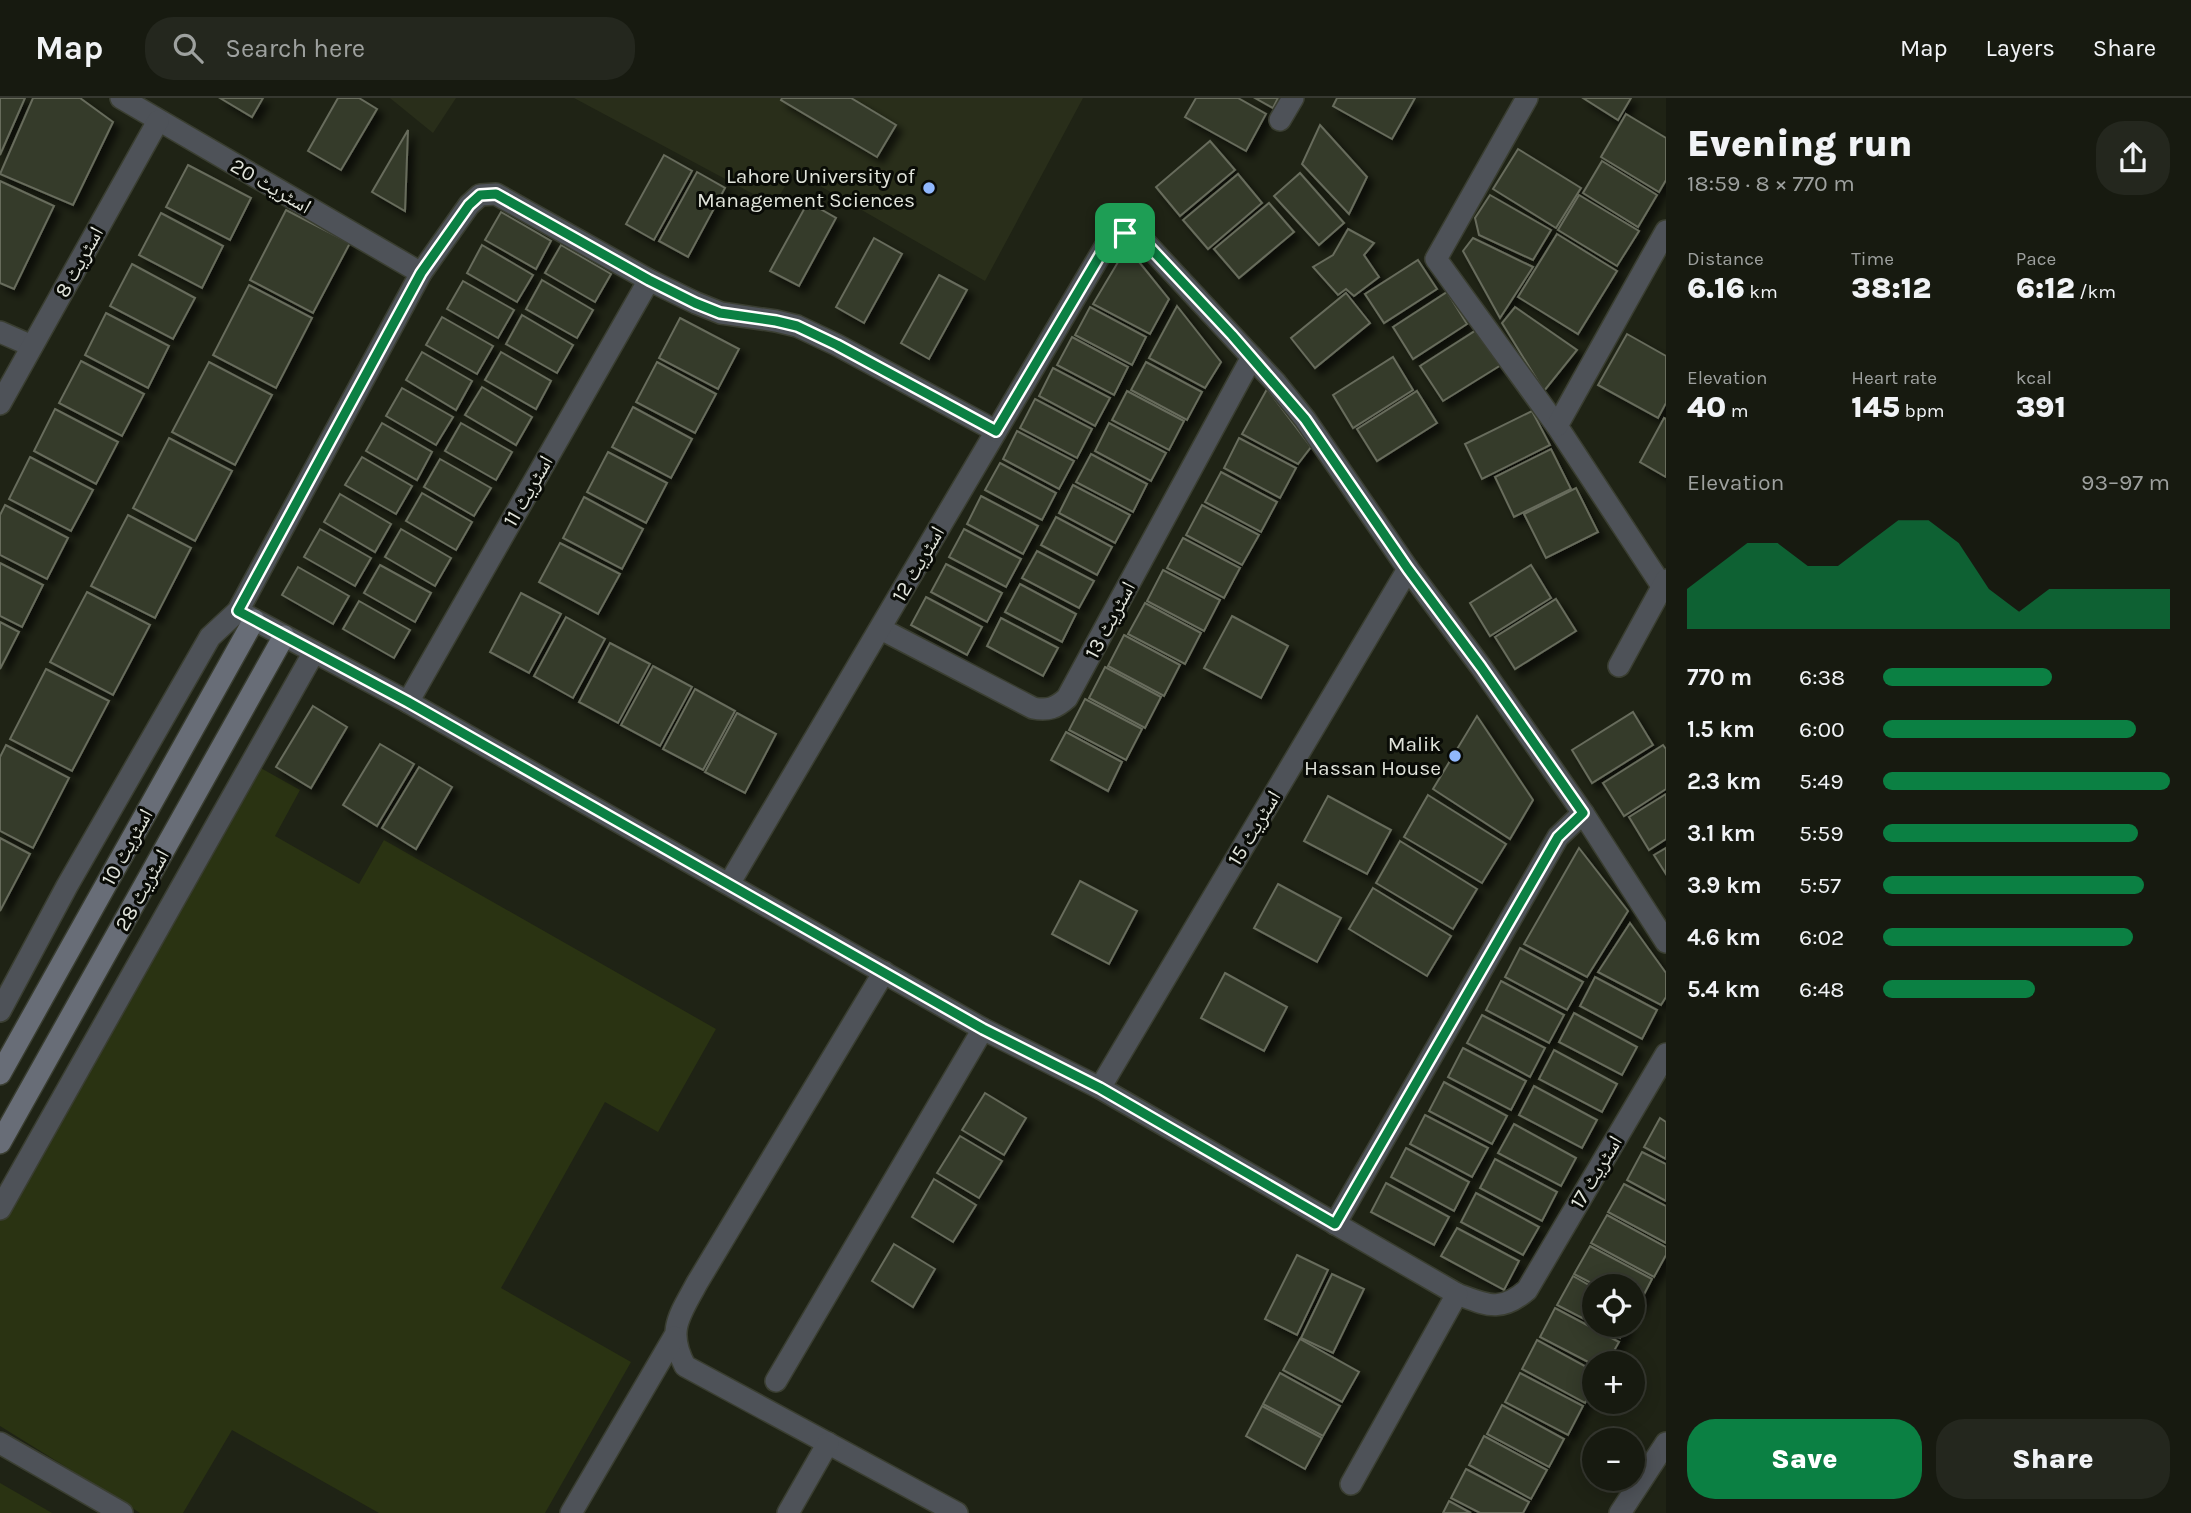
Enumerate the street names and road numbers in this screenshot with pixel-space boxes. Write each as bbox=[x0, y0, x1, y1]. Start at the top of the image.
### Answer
street label: اسٹریٹ 20 bbox=[227, 153, 315, 219]
street label: اسٹریٹ 8 bbox=[50, 222, 108, 302]
street label: اسٹریٹ 11 bbox=[498, 451, 558, 531]
street label: اسٹریٹ 12 bbox=[887, 522, 949, 606]
street label: اسٹریٹ 13 bbox=[1080, 577, 1140, 663]
street label: اسٹریٹ 15 bbox=[1222, 786, 1286, 870]
street label: اسٹریٹ 10 bbox=[96, 805, 158, 889]
street label: اسٹریٹ 28 bbox=[110, 845, 174, 935]
street label: اسٹریٹ 17 bbox=[1565, 1131, 1627, 1213]

